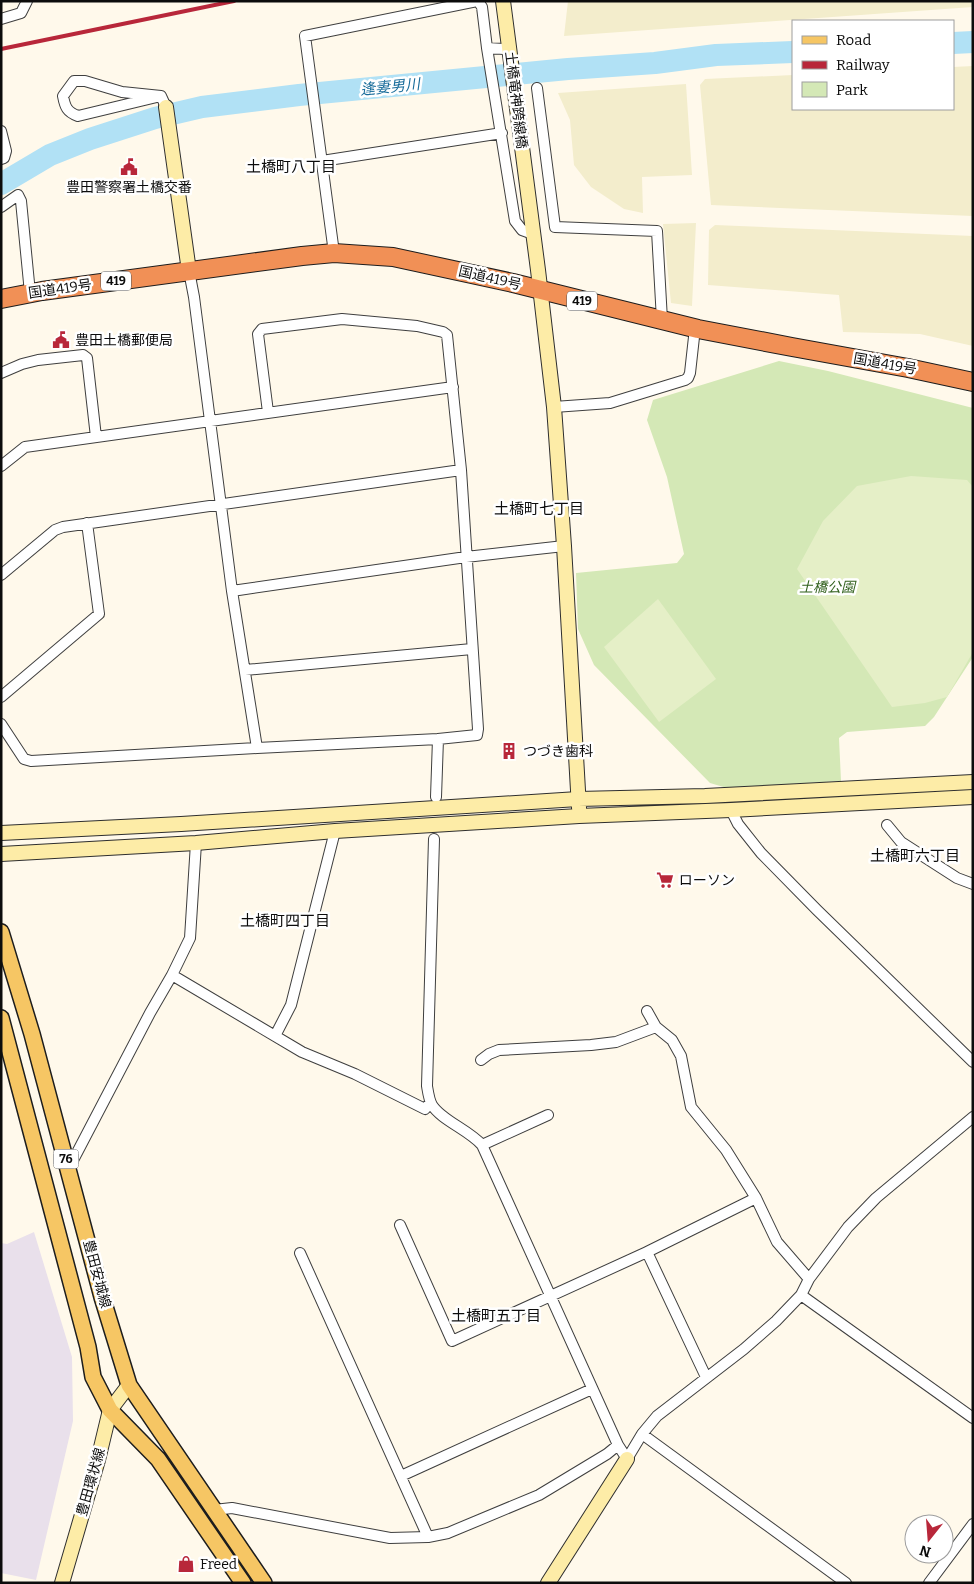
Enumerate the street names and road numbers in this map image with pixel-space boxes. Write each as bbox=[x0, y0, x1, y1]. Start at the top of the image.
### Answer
street label: 土橋竜神跨線橋 bbox=[502, 50, 530, 150]
street label: 国道419号 bbox=[457, 263, 523, 293]
road number: 419 bbox=[101, 272, 131, 290]
street label: 国道419号 bbox=[27, 276, 93, 302]
road number: 419 bbox=[567, 292, 597, 310]
street label: 国道419号 bbox=[852, 350, 918, 378]
road number: 76 bbox=[54, 1150, 78, 1168]
street label: 豊田安城線 bbox=[80, 1238, 114, 1310]
street label: 豊田環状線 bbox=[73, 1446, 109, 1518]

